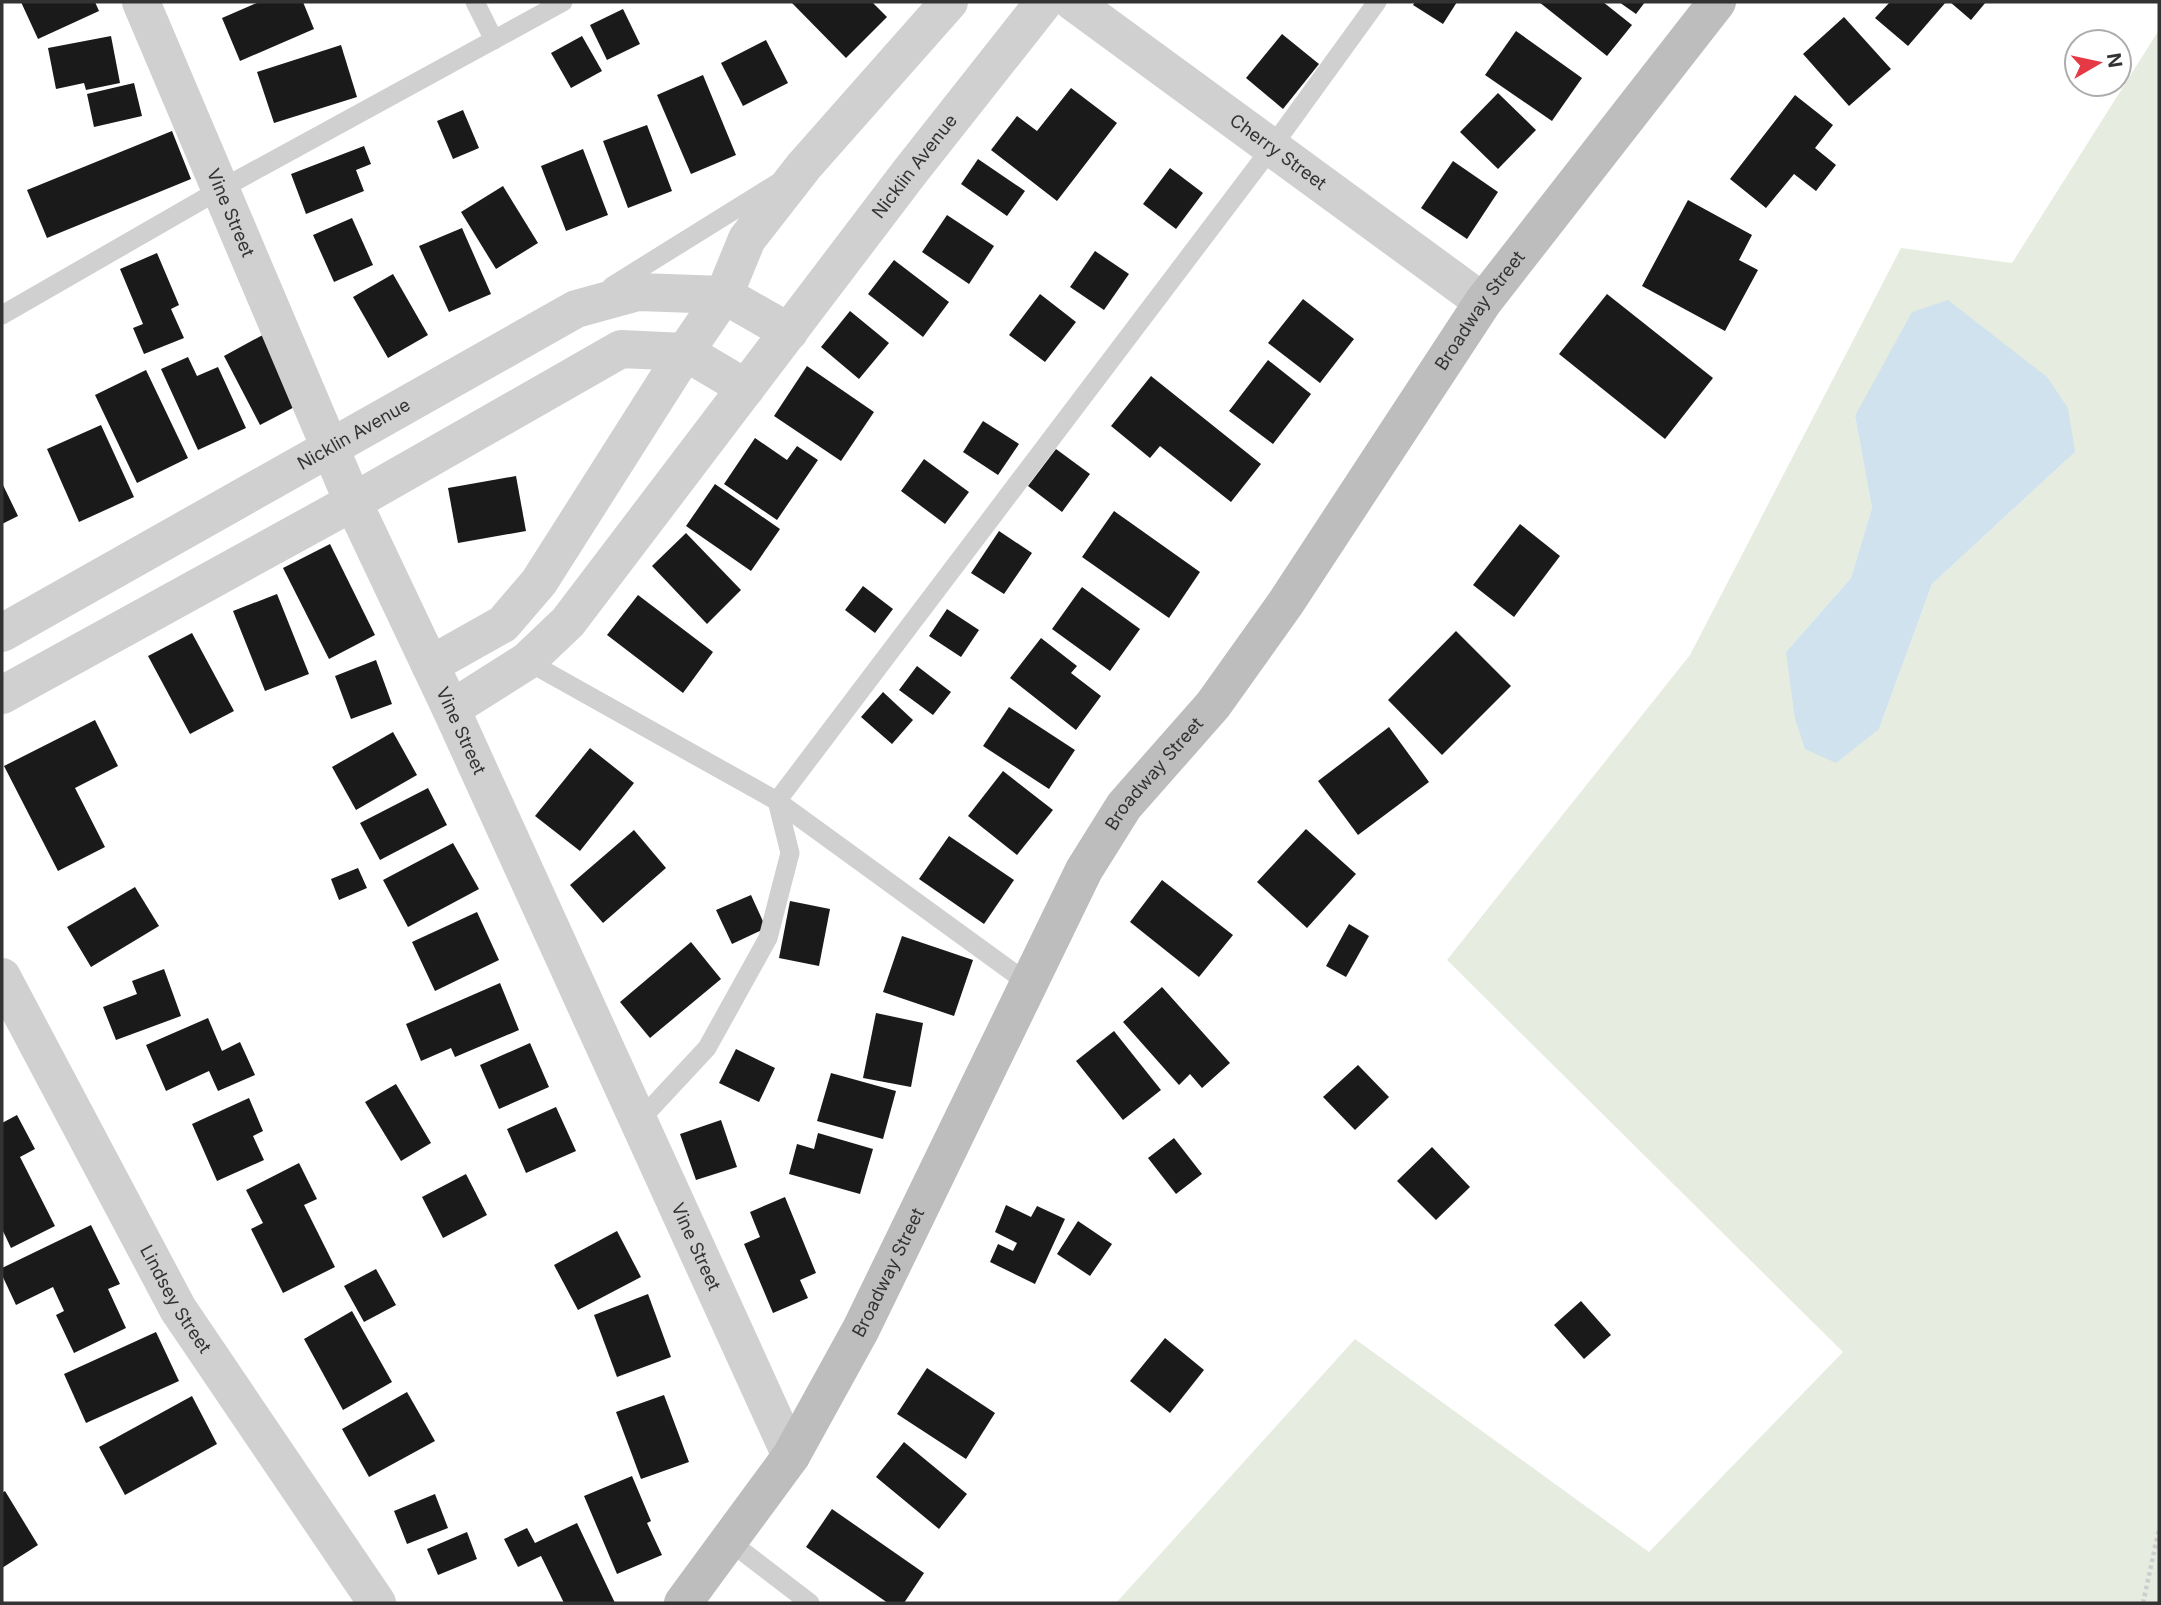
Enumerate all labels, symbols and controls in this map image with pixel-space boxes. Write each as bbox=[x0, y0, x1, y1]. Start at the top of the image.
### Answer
north arrow bbox=[2063, 28, 2133, 98]
text: N bbox=[2102, 51, 2127, 69]
street label: Cherry Street bbox=[1226, 109, 1331, 194]
street label: Nicklin Avenue bbox=[867, 110, 961, 222]
street label: Vine Street bbox=[203, 165, 259, 260]
street label: Broadway Street bbox=[1430, 247, 1529, 374]
street label: Nicklin Avenue bbox=[294, 394, 414, 474]
street label: Vine Street bbox=[432, 683, 490, 778]
street label: Broadway Street bbox=[1101, 713, 1207, 834]
street label: Vine Street bbox=[667, 1200, 725, 1294]
street label: Broadway Street bbox=[848, 1204, 928, 1341]
street label: Lindsey Street bbox=[136, 1241, 216, 1357]

